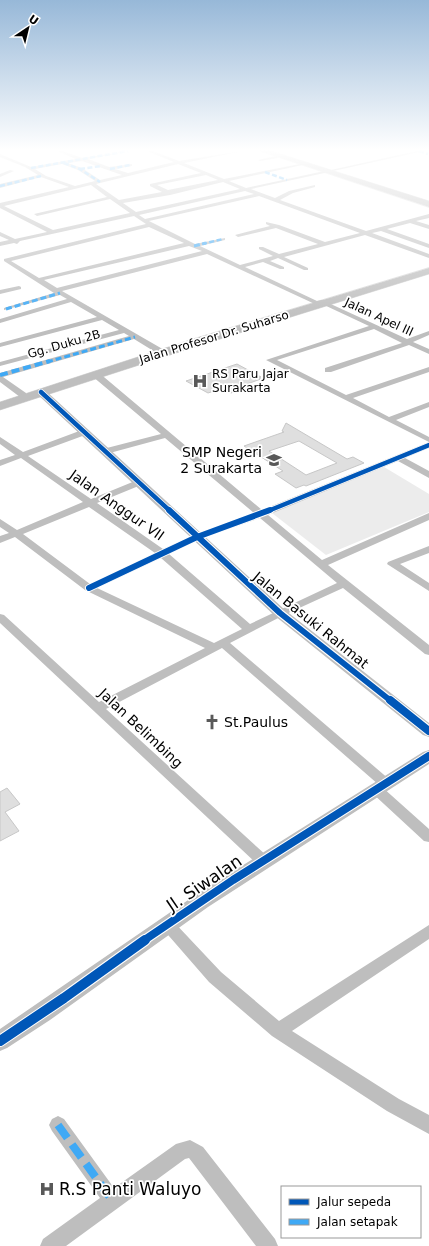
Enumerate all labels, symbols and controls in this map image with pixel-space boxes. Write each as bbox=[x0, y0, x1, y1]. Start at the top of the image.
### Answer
north arrow bbox=[8, 8, 48, 48]
text: U bbox=[26, 12, 41, 28]
street label: Jalan Apel III bbox=[342, 295, 415, 339]
street label: Jalan Profesor Dr. Suharso bbox=[137, 308, 290, 367]
street label: Gg. Duku 2B bbox=[26, 327, 102, 361]
place label: RS Paru Jajar Surakarta bbox=[212, 367, 289, 395]
hospital icon: RS Paru Jajar Surakarta bbox=[191, 372, 209, 390]
place label: SMP Negeri 2 Surakarta bbox=[180, 444, 262, 476]
school or university icon: SMP Negeri 2 Surakarta bbox=[265, 451, 283, 469]
street label: Jalan Anggur VII bbox=[66, 466, 167, 544]
street label: Jalan Basuki Rahmat bbox=[249, 568, 372, 672]
street label: Jalan Belimbing bbox=[95, 684, 186, 771]
church icon: St.Paulus bbox=[203, 713, 221, 731]
place label: St.Paulus bbox=[224, 714, 288, 730]
street label: Jl. Siwalan bbox=[162, 851, 245, 916]
place label: R.S Panti Waluyo bbox=[59, 1179, 201, 1199]
hospital icon: R.S Panti Waluyo bbox=[38, 1180, 56, 1198]
legend bbox=[281, 1186, 421, 1238]
text: Jalur sepeda bbox=[316, 1195, 391, 1209]
text: Jalan setapak bbox=[316, 1215, 398, 1229]

